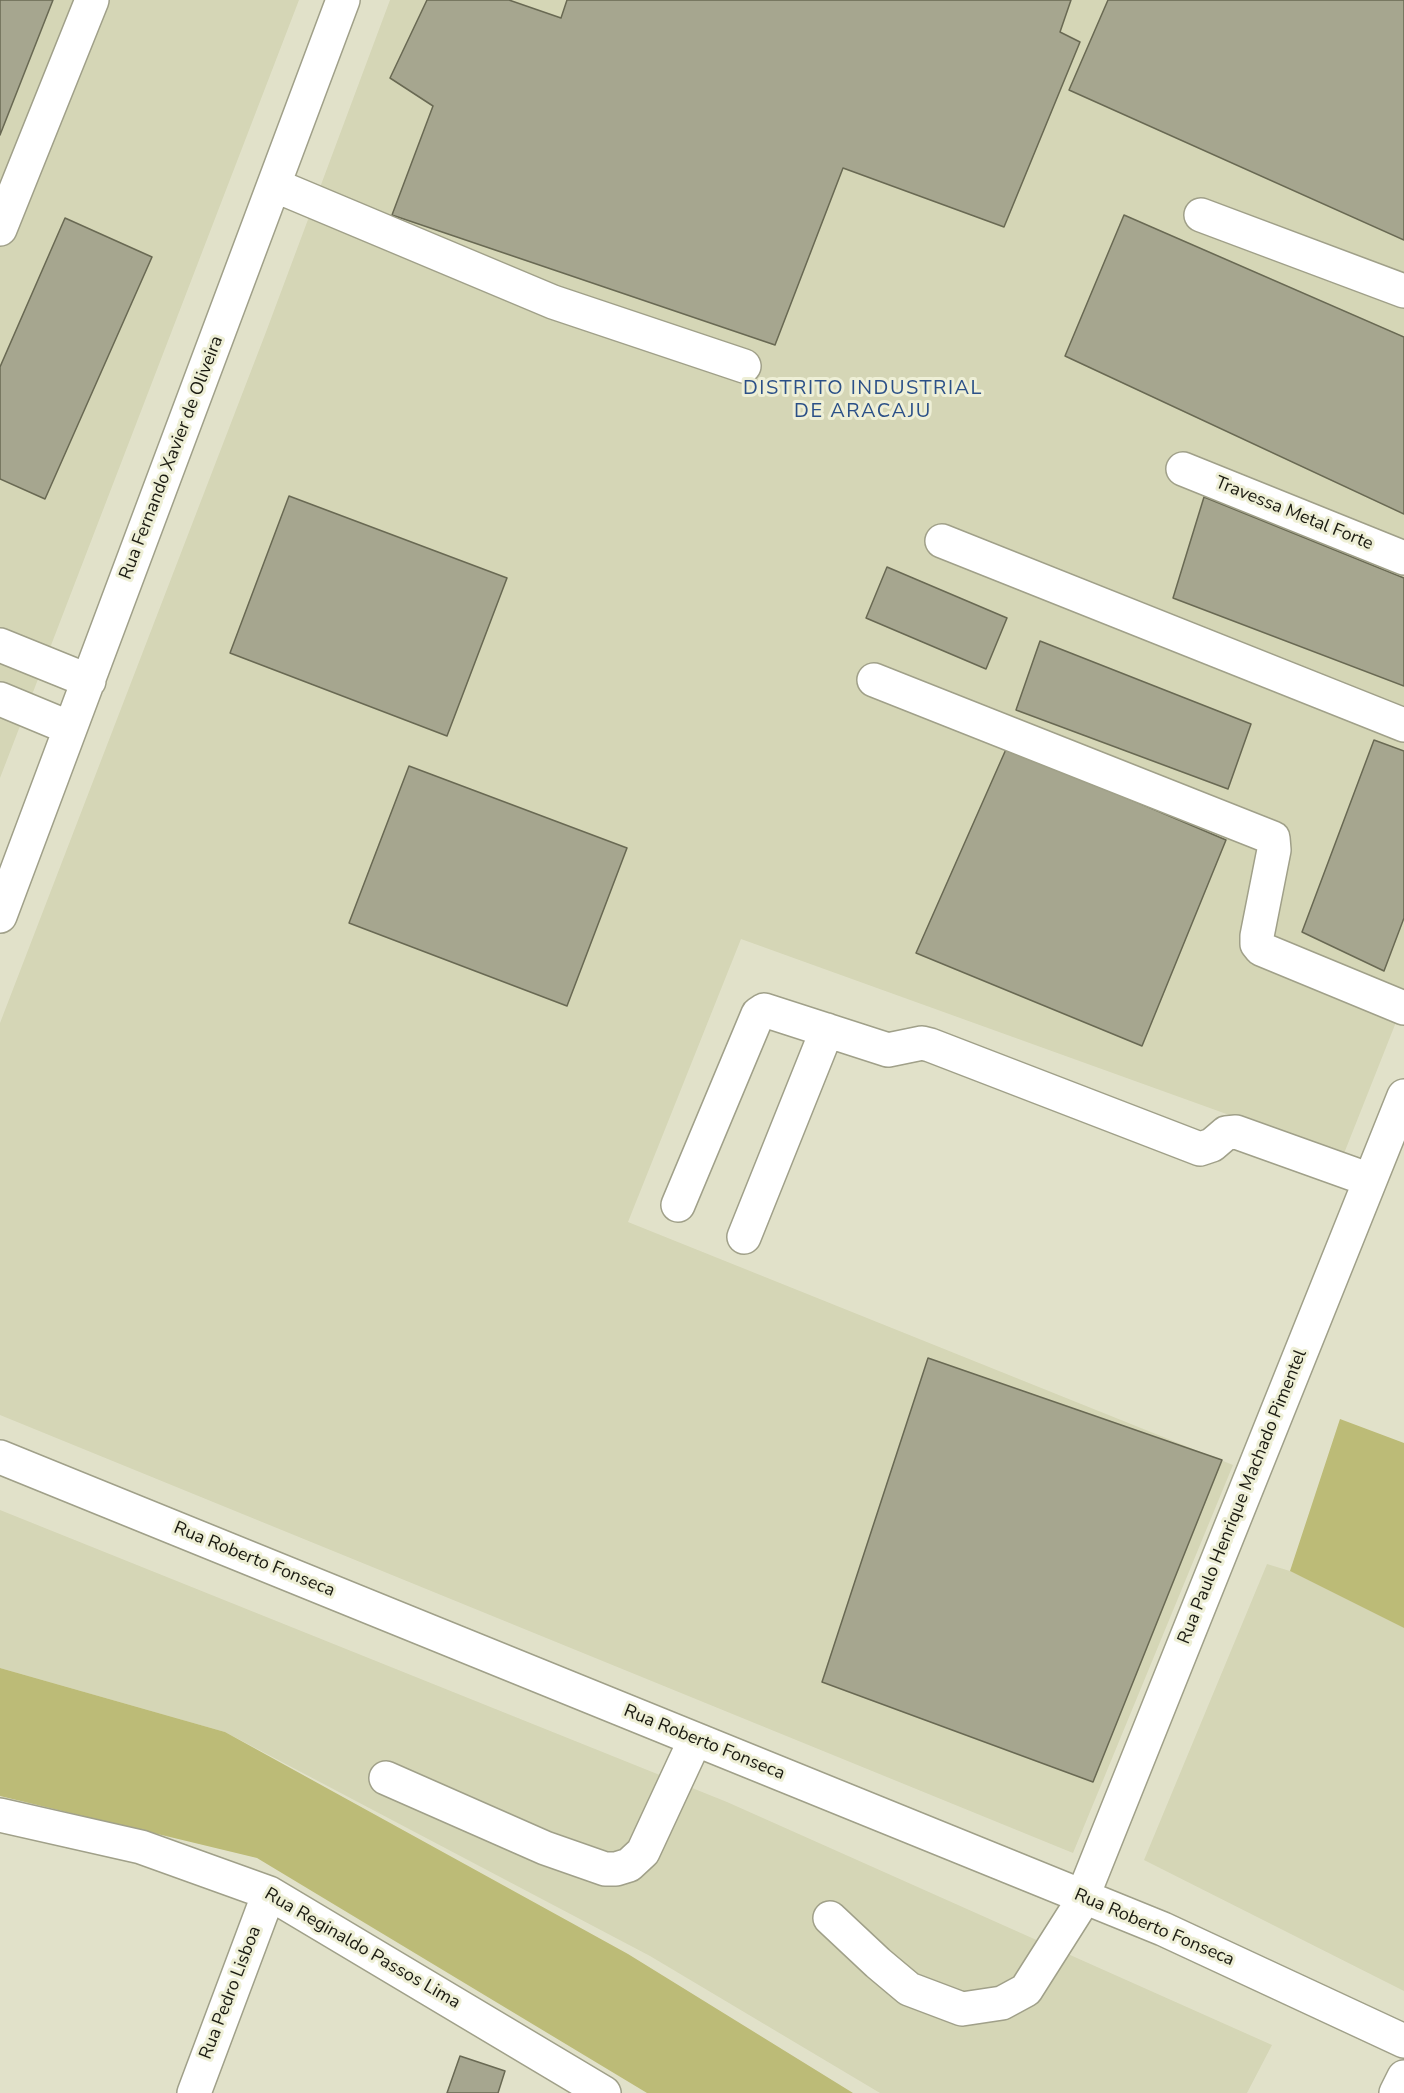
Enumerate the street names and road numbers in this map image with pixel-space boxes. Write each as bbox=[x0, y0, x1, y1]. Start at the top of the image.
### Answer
street label: Rua Fernando Xavier de Oliveira bbox=[116, 333, 228, 583]
street label: Travessa Metal Forte bbox=[1212, 472, 1376, 556]
street label: Rua Paulo Henrique Machado Pimentel bbox=[1174, 1347, 1312, 1647]
street label: Rua Roberto Fonseca bbox=[170, 1518, 338, 1602]
street label: Rua Roberto Fonseca bbox=[620, 1701, 788, 1785]
street label: Rua Reginaldo Passos Lima bbox=[260, 1884, 464, 2014]
street label: Rua Roberto Fonseca bbox=[1071, 1885, 1237, 1971]
street label: Rua Pedro Lisboa bbox=[196, 1923, 266, 2063]

